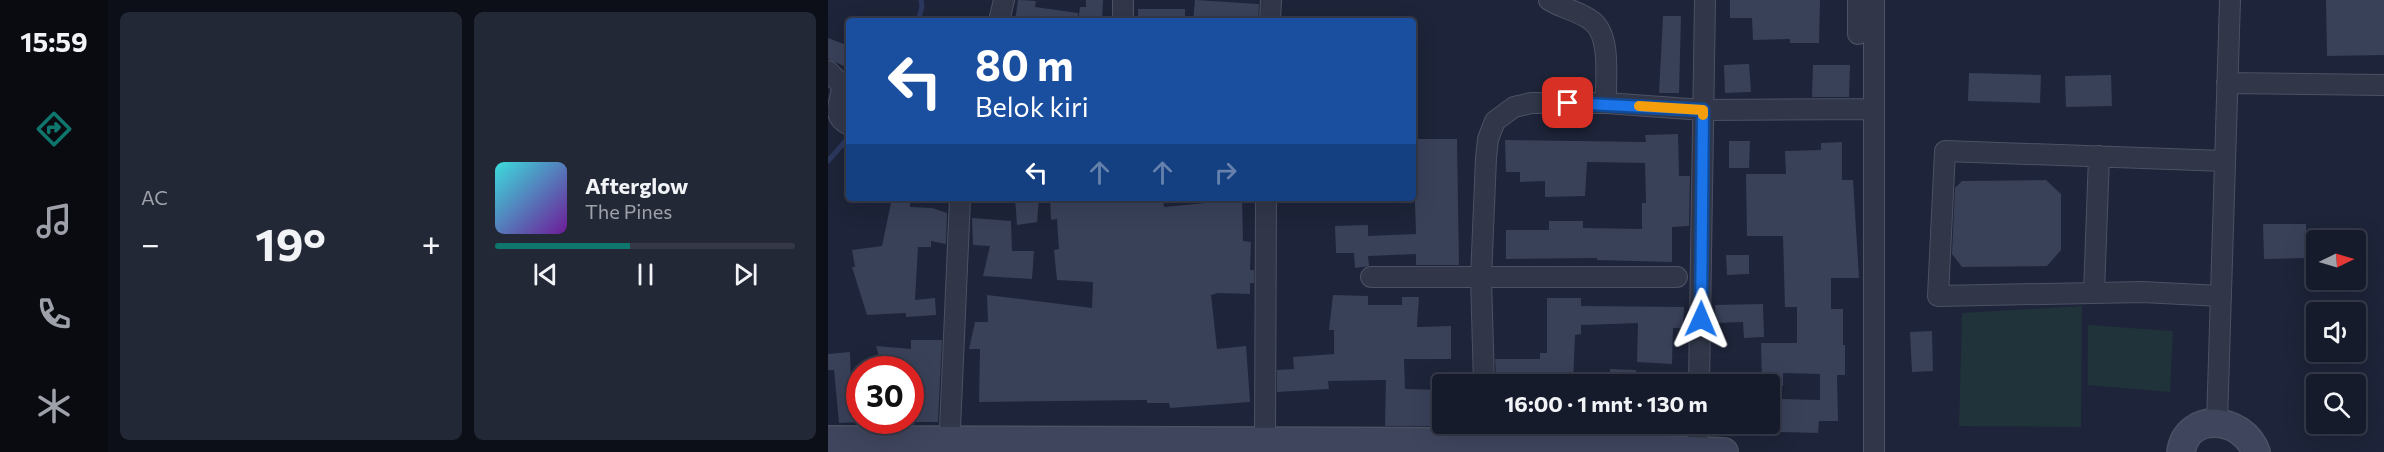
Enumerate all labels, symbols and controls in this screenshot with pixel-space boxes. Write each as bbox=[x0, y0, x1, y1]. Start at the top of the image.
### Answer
text: 15:59 bbox=[20, 25, 88, 58]
text: 80 m bbox=[975, 38, 1074, 90]
icon: left bbox=[876, 42, 954, 120]
pin bbox=[1542, 77, 1593, 128]
icon: arrive bbox=[1551, 86, 1584, 119]
text: Belok kiri bbox=[975, 90, 1089, 123]
icon: directions bbox=[33, 108, 75, 150]
icon: left bbox=[1020, 156, 1053, 189]
icon: ahead bbox=[1083, 156, 1116, 189]
icon: ahead bbox=[1146, 156, 1179, 189]
icon: right bbox=[1209, 156, 1242, 189]
text: Afterglow bbox=[585, 172, 688, 199]
text: AC bbox=[141, 185, 168, 209]
text: The Pines bbox=[585, 199, 672, 223]
icon: music bbox=[33, 200, 75, 242]
text: 19° bbox=[255, 215, 326, 270]
text: − bbox=[141, 222, 160, 263]
text: + bbox=[422, 222, 441, 263]
north arrow bbox=[2306, 230, 2366, 290]
map controls bbox=[2306, 230, 2366, 434]
icon: previous bbox=[529, 258, 562, 291]
icon: pause bbox=[629, 258, 662, 291]
icon: next bbox=[729, 258, 762, 291]
position arrow bbox=[1669, 287, 1733, 351]
icon: phone bbox=[33, 293, 75, 335]
button: sound bbox=[2306, 302, 2366, 362]
speed limit sign: 30 bbox=[846, 356, 924, 434]
button: search bbox=[2306, 374, 2366, 434]
icon: climate bbox=[33, 385, 75, 427]
text: 16:00 · 1 mnt · 130 m bbox=[1504, 390, 1708, 417]

